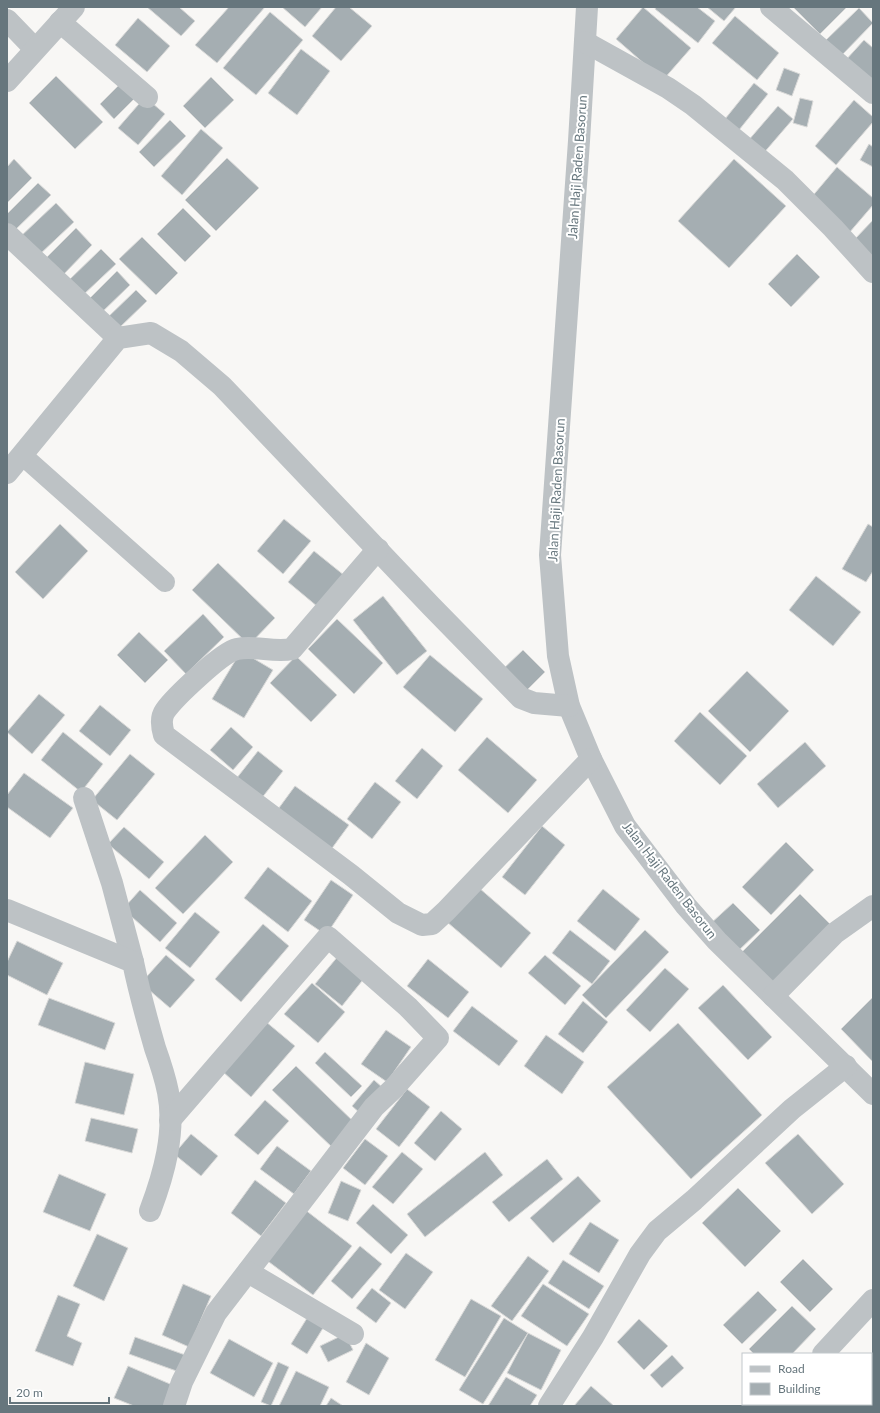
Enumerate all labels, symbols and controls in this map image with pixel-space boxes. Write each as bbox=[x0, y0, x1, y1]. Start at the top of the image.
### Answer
street label: Jalan Haji Raden Basorun bbox=[564, 95, 590, 239]
street label: Jalan Haji Raden Basorun bbox=[544, 418, 568, 562]
street label: Jalan Haji Raden Basorun bbox=[619, 818, 721, 942]
legend bbox=[742, 1353, 872, 1405]
text: Road bbox=[778, 1361, 805, 1376]
scale bar bbox=[10, 1379, 109, 1405]
text: Building bbox=[778, 1381, 821, 1396]
text: 20 m bbox=[16, 1385, 43, 1400]

